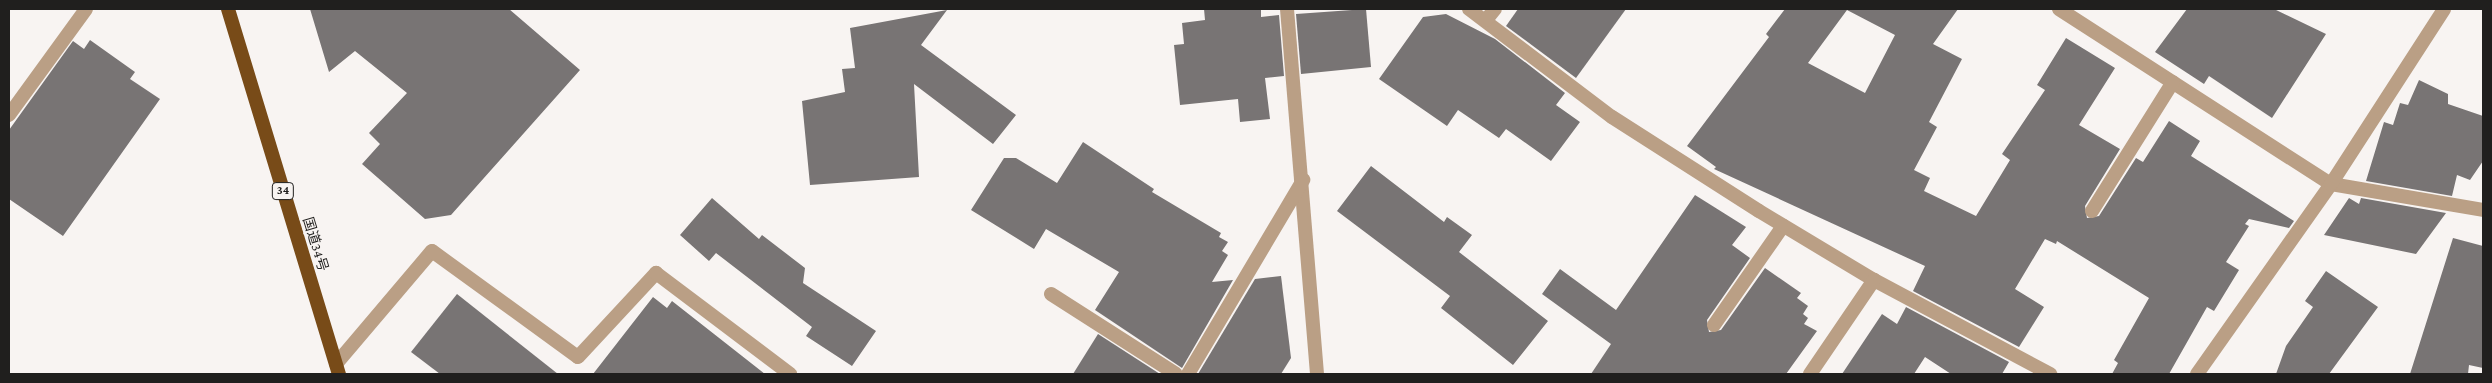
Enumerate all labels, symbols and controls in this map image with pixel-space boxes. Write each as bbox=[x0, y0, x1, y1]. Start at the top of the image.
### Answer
road number: 34 bbox=[272, 182, 294, 200]
street label: 国道34号 bbox=[300, 215, 332, 273]

